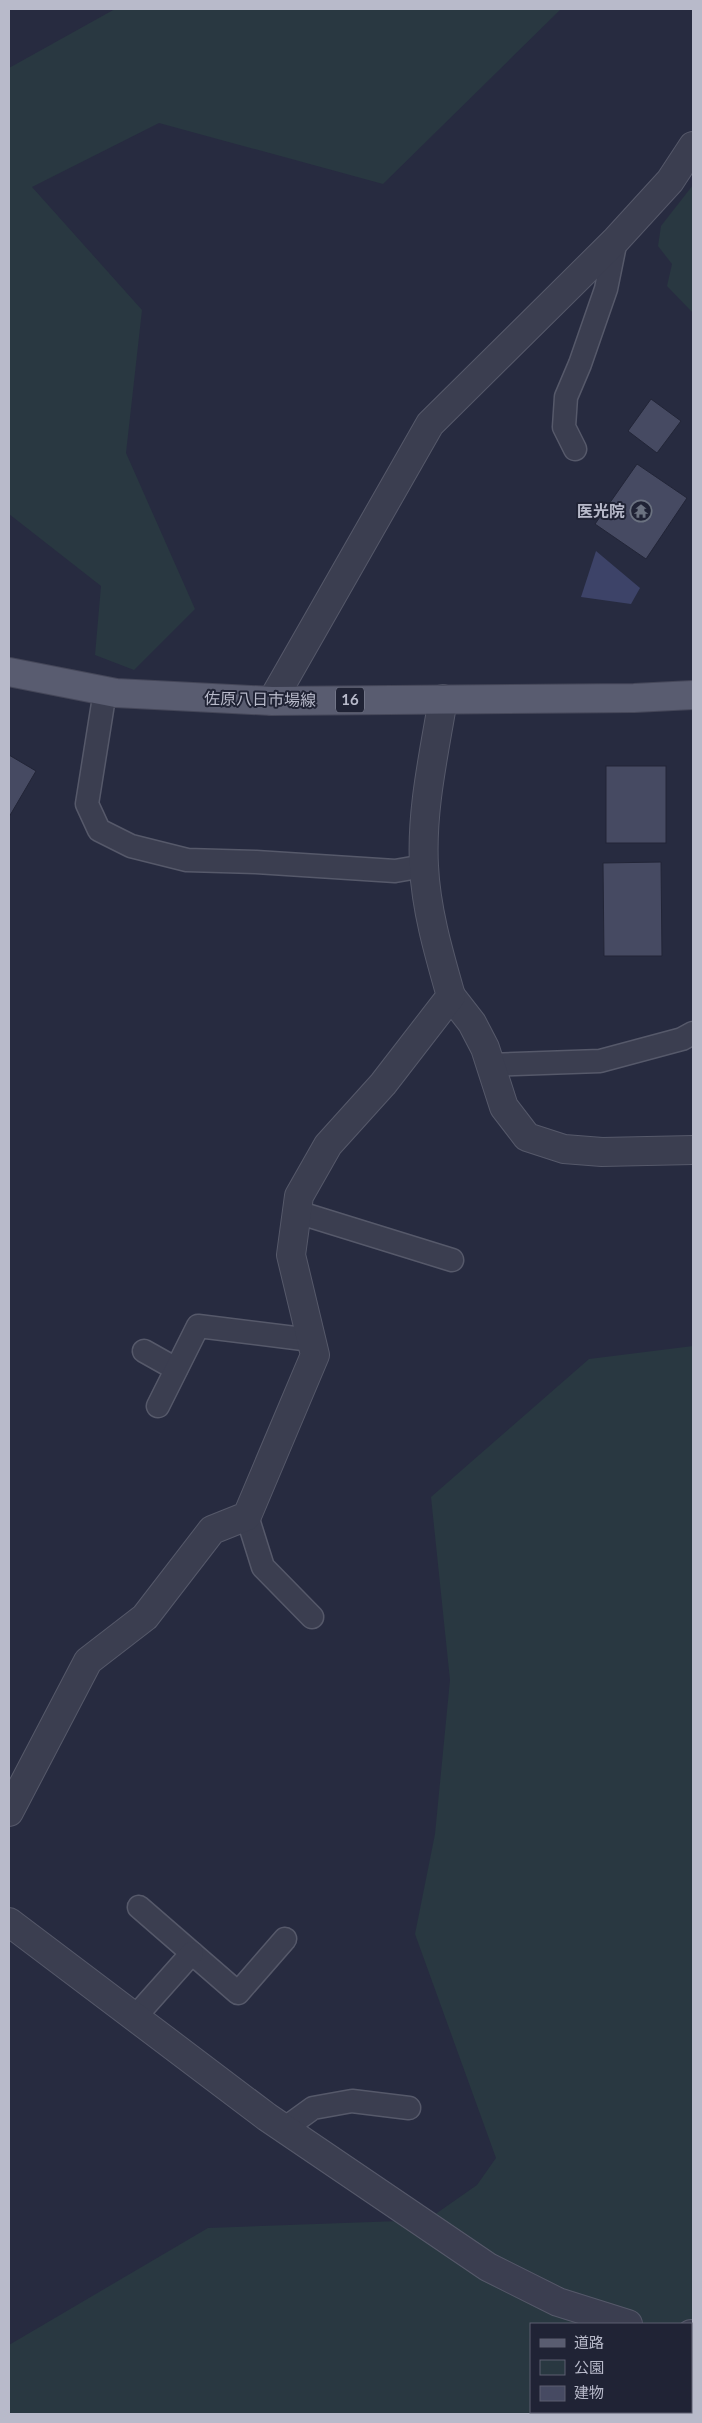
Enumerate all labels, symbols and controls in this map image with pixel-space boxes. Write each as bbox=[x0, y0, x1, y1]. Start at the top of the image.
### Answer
temple icon: 医光院 bbox=[629, 499, 653, 523]
place label: 医光院 bbox=[577, 501, 625, 520]
street label: 佐原八日市場線 bbox=[204, 688, 316, 709]
road number: 16 bbox=[336, 688, 364, 712]
legend bbox=[530, 2323, 692, 2413]
text: 道路 bbox=[574, 2333, 604, 2351]
text: 公園 bbox=[574, 2358, 604, 2376]
text: 建物 bbox=[574, 2383, 604, 2401]

